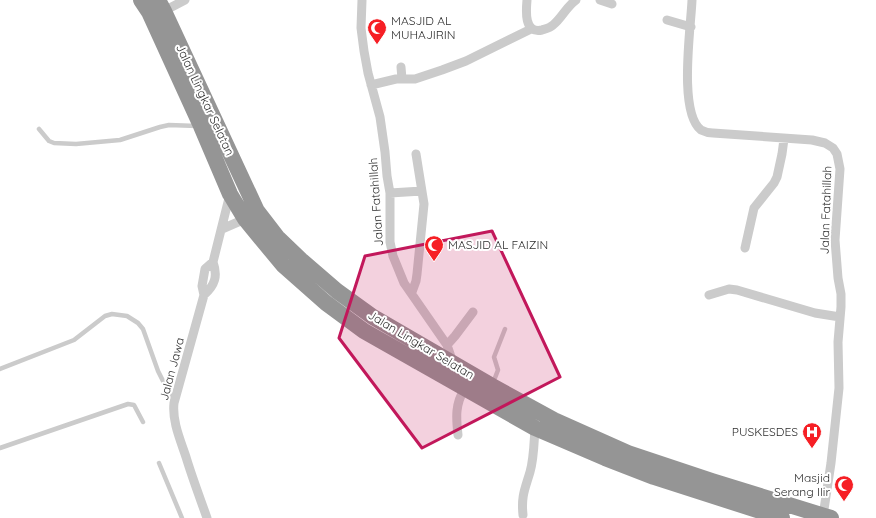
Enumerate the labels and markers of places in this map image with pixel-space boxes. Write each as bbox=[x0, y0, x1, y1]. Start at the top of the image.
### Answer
place label: MASJID AL MUHAJIRIN bbox=[391, 13, 456, 42]
mosque icon: MASJID AL MUHAJIRIN bbox=[366, 17, 388, 45]
mosque icon: MASJID AL FAIZIN bbox=[423, 234, 445, 262]
place label: MASJID AL FAIZIN bbox=[448, 237, 548, 252]
hospital icon: PUSKESDES bbox=[801, 421, 823, 449]
place label: PUSKESDES bbox=[732, 424, 798, 439]
place label: Masjid Serang Ilir bbox=[774, 470, 830, 499]
mosque icon: Masjid Serang Ilir bbox=[833, 474, 855, 502]

